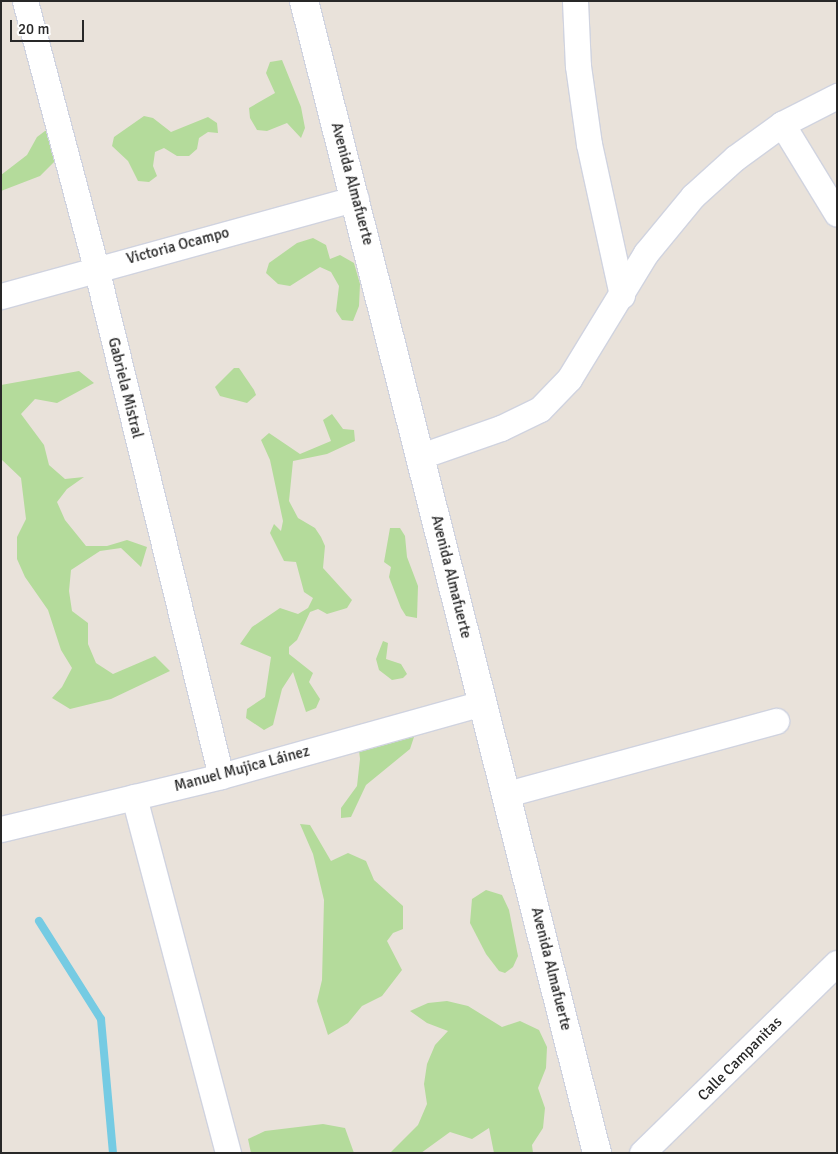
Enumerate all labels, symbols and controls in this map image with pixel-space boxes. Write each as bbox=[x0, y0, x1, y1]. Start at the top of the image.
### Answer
scale bar bbox=[12, 10, 86, 42]
text: 20 m bbox=[18, 20, 49, 38]
street label: Avenida Almafuerte bbox=[327, 121, 377, 247]
street label: Victoria Ocampo bbox=[125, 224, 231, 268]
street label: Gabriela Mistral bbox=[104, 336, 146, 440]
street label: Avenida Almafuerte bbox=[427, 514, 475, 640]
street label: Manuel Mujica Láinez bbox=[172, 742, 312, 796]
street label: Avenida Almafuerte bbox=[527, 906, 575, 1032]
street label: Calle Campanitas bbox=[694, 1013, 786, 1105]

